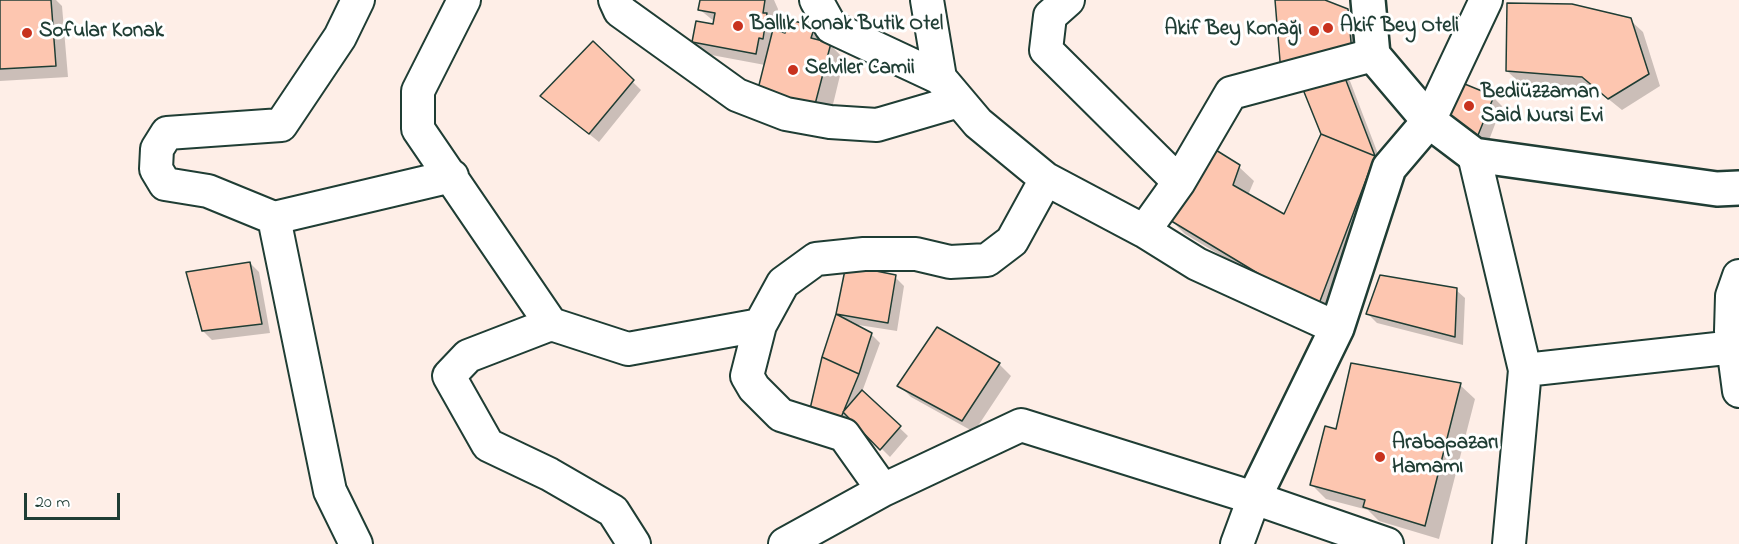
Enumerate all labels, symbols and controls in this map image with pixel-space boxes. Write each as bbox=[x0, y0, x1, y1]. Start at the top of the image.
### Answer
place label: Ballık Konak Butik Otel bbox=[750, 13, 943, 39]
place label: Akif Bey Oteli bbox=[1340, 15, 1459, 41]
place label: Akif Bey Konağı bbox=[1165, 18, 1302, 44]
marker: Ballık Konak Butik Otel bbox=[731, 19, 745, 33]
place label: Sofular Konak bbox=[39, 20, 164, 46]
marker: Akif Bey Oteli bbox=[1321, 21, 1335, 35]
marker: Akif Bey Konağı bbox=[1307, 24, 1321, 38]
marker: Sofular Konak bbox=[20, 26, 34, 40]
place label: Selviler Camii bbox=[805, 57, 915, 83]
marker: Selviler Camii bbox=[786, 63, 800, 77]
place label: Bediüzzaman Said Nursi Evi bbox=[1481, 81, 1604, 131]
marker: Bediüzzaman Said Nursi Evi bbox=[1462, 99, 1476, 113]
place label: Arabapazarı Hamamı bbox=[1392, 432, 1498, 482]
marker: Arabapazarı Hamamı bbox=[1373, 450, 1387, 464]
scale bar bbox=[27, 481, 123, 519]
text: 20 m bbox=[35, 490, 70, 516]

